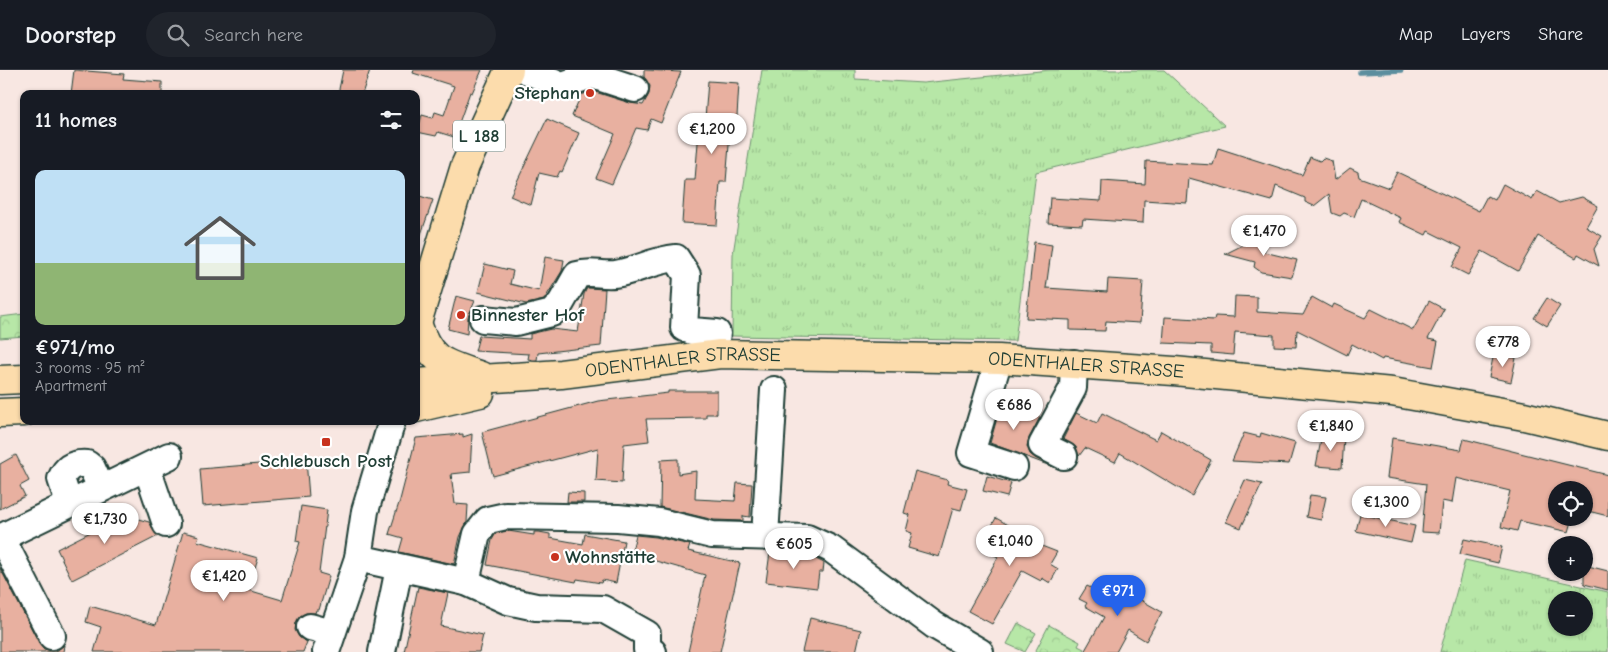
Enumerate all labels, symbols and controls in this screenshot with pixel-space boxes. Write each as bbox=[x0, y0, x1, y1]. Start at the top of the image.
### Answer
search box bbox=[146, 12, 496, 57]
text: Doorstep bbox=[25, 21, 116, 49]
icon: search bbox=[164, 21, 192, 49]
text: Search here bbox=[204, 24, 303, 46]
text: Map bbox=[1399, 24, 1433, 45]
text: Layers bbox=[1461, 24, 1510, 45]
text: Share bbox=[1538, 24, 1583, 45]
place label: Stephan bbox=[515, 82, 580, 104]
marker: Stephan bbox=[584, 87, 596, 99]
icon: filters bbox=[377, 106, 405, 134]
text: 11 homes bbox=[35, 108, 117, 132]
pin: €1,200 bbox=[671, 112, 753, 155]
road number: L 188 bbox=[453, 120, 505, 152]
text: €1,200 bbox=[689, 120, 735, 138]
icon: home bbox=[175, 203, 265, 293]
pin: €1,470 bbox=[1223, 214, 1305, 257]
text: €1,470 bbox=[1242, 222, 1286, 240]
place label: Binnester Hof bbox=[471, 304, 585, 326]
marker: Binnester Hof bbox=[455, 309, 467, 321]
pin: €778 bbox=[1473, 326, 1533, 368]
text: €778 bbox=[1486, 333, 1520, 351]
text: €971/mo bbox=[35, 335, 115, 359]
street label: ODENTHALER STRASSE bbox=[584, 343, 781, 382]
street label: ODENTHALER STRASSE bbox=[988, 348, 1185, 383]
text: 3 rooms · 95 m² bbox=[35, 359, 145, 377]
text: Apartment bbox=[35, 377, 107, 395]
pin: €686 bbox=[984, 388, 1044, 431]
text: €686 bbox=[996, 396, 1032, 414]
pin: €1,840 bbox=[1290, 410, 1372, 452]
text: €1,840 bbox=[1308, 417, 1354, 435]
marker: Schlebusch Post bbox=[320, 436, 332, 448]
place label: Schlebusch Post bbox=[260, 450, 392, 472]
map controls bbox=[1548, 481, 1593, 636]
button: locate bbox=[1548, 481, 1593, 526]
pin: €1,300 bbox=[1345, 486, 1427, 528]
text: €1,300 bbox=[1363, 493, 1409, 511]
pin: €1,730 bbox=[64, 502, 146, 545]
text: €1,730 bbox=[83, 510, 127, 528]
pin: €1,040 bbox=[969, 524, 1051, 567]
pin: €605 bbox=[764, 528, 824, 570]
text: €1,040 bbox=[987, 532, 1033, 550]
text: €605 bbox=[775, 535, 813, 553]
button: + bbox=[1548, 536, 1593, 581]
place label: Wohnstätte bbox=[565, 546, 655, 568]
marker: Wohnstätte bbox=[549, 551, 561, 563]
pin: €1,420 bbox=[183, 560, 265, 602]
text: €1,420 bbox=[202, 567, 247, 585]
pin: €971 bbox=[1088, 574, 1148, 617]
text: €971 bbox=[1102, 582, 1134, 600]
button: − bbox=[1548, 591, 1593, 636]

